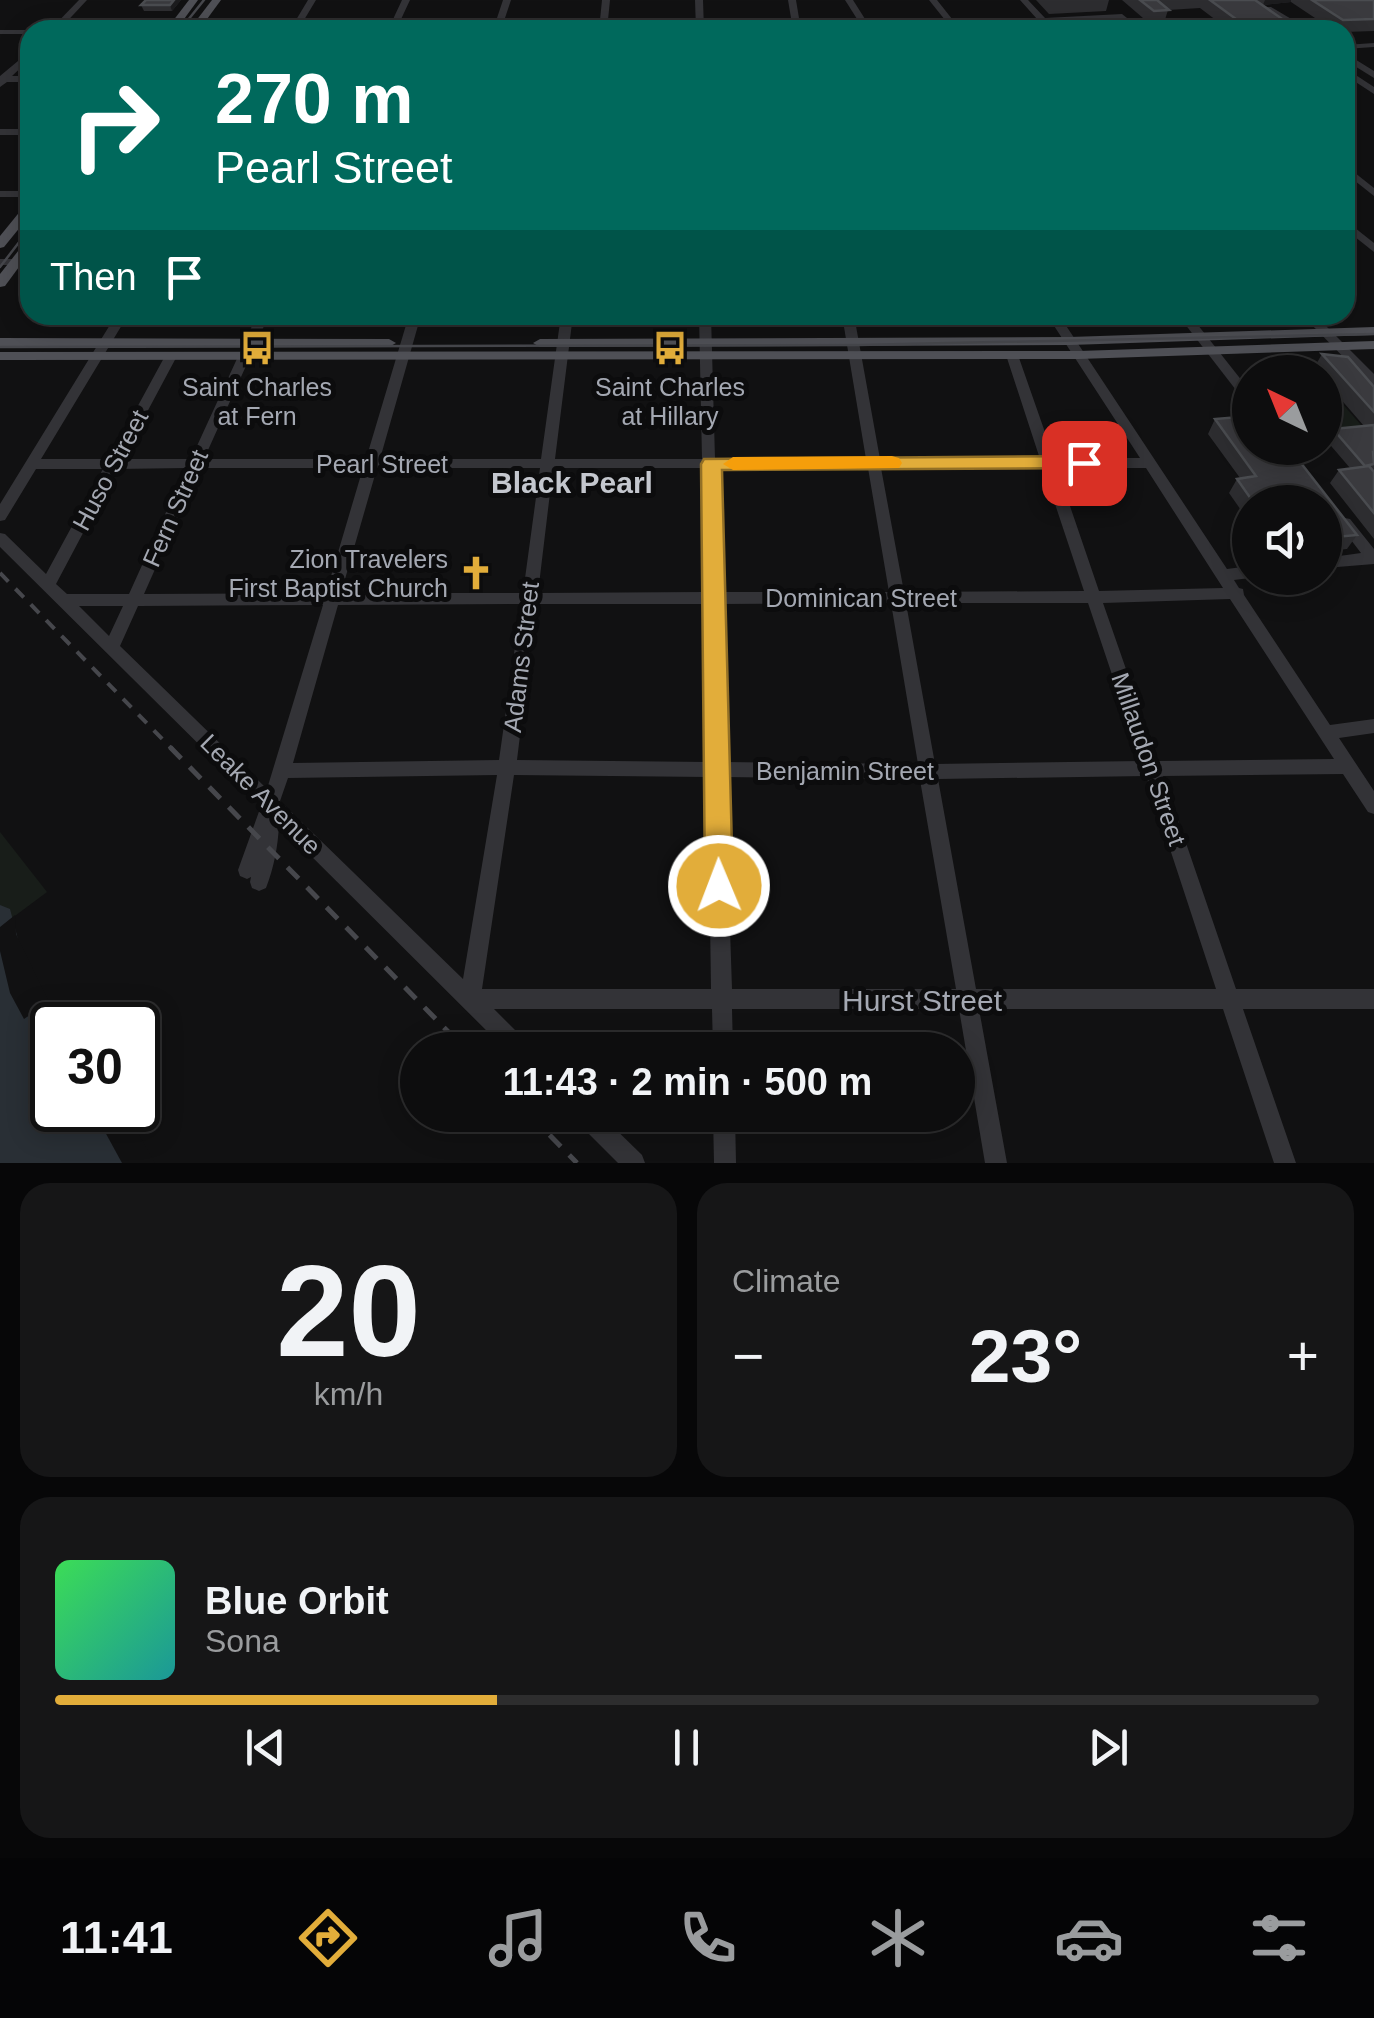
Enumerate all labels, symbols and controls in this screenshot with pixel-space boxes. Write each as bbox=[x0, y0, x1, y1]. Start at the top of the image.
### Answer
icon: right bbox=[50, 60, 180, 190]
text: 270 m bbox=[215, 60, 413, 138]
text: Pearl Street bbox=[215, 142, 453, 193]
icon: arrive bbox=[157, 250, 212, 305]
text: Then bbox=[50, 256, 137, 298]
bus stop icon: Saint Charles at Fern bbox=[238, 329, 276, 367]
bus stop icon: Saint Charles at Hillary bbox=[651, 329, 689, 367]
north arrow bbox=[1232, 355, 1342, 465]
map controls bbox=[1232, 355, 1342, 595]
place label: Saint Charles at Fern bbox=[182, 373, 332, 430]
place label: Saint Charles at Hillary bbox=[595, 373, 745, 430]
street label: Huso Street bbox=[67, 405, 153, 535]
pin bbox=[1042, 421, 1127, 506]
icon: arrive bbox=[1057, 436, 1112, 491]
street label: Fern Street bbox=[137, 445, 213, 571]
street label: Pearl Street bbox=[316, 450, 448, 478]
district label: Black Pearl bbox=[491, 466, 653, 499]
button: sound bbox=[1232, 485, 1342, 595]
place label: Zion Travelers First Baptist Church bbox=[228, 545, 448, 602]
church icon: Zion Travelers First Baptist Church bbox=[457, 554, 495, 592]
street label: Adams Street bbox=[498, 580, 544, 734]
street label: Dominican Street bbox=[765, 584, 957, 612]
street label: Millaudon Street bbox=[1106, 669, 1192, 849]
street label: Leake Avenue bbox=[195, 728, 327, 860]
street label: Benjamin Street bbox=[756, 757, 934, 785]
position arrow bbox=[667, 834, 771, 938]
street label: Hurst Street bbox=[842, 984, 1003, 1017]
speed limit sign: 30 bbox=[30, 1002, 160, 1132]
text: 11:43 · 2 min · 500 m bbox=[503, 1061, 872, 1103]
text: 20 bbox=[276, 1238, 421, 1384]
text: Climate bbox=[732, 1263, 840, 1299]
text: 23° bbox=[969, 1314, 1082, 1398]
text: − bbox=[732, 1325, 764, 1387]
text: + bbox=[1287, 1325, 1319, 1387]
text: km/h bbox=[314, 1376, 383, 1412]
text: Blue Orbit bbox=[205, 1580, 389, 1622]
text: Sona bbox=[205, 1623, 280, 1659]
icon: previous bbox=[238, 1720, 293, 1775]
icon: pause bbox=[659, 1720, 714, 1775]
icon: next bbox=[1081, 1720, 1136, 1775]
icon: directions bbox=[293, 1903, 363, 1973]
icon: music bbox=[483, 1903, 553, 1973]
icon: phone bbox=[673, 1903, 743, 1973]
icon: climate bbox=[863, 1903, 933, 1973]
icon: car bbox=[1054, 1903, 1124, 1973]
icon: filters bbox=[1244, 1903, 1314, 1973]
text: 11:41 bbox=[60, 1912, 173, 1963]

